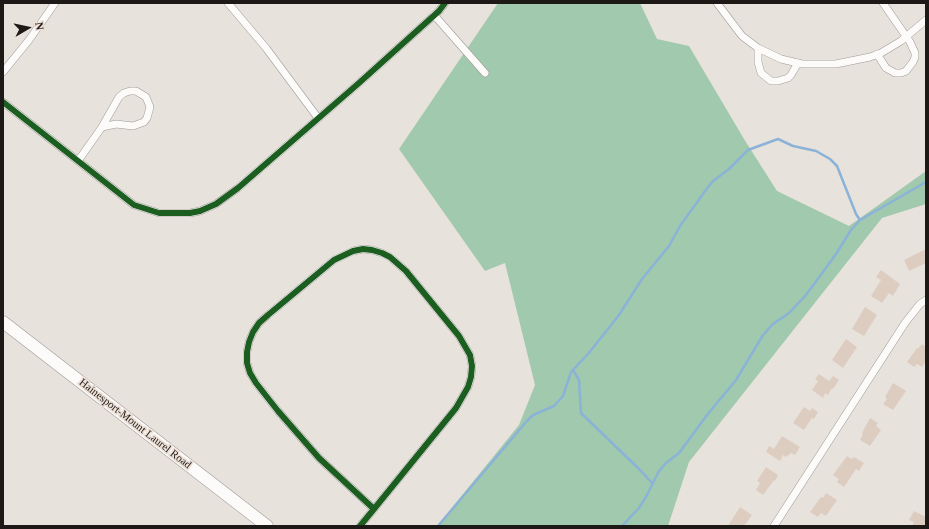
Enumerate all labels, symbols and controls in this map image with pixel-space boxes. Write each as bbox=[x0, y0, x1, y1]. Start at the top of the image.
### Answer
north arrow bbox=[8, 8, 48, 48]
text: N bbox=[33, 21, 46, 31]
street label: Hainesport-Mount Laurel Road bbox=[76, 376, 194, 472]

